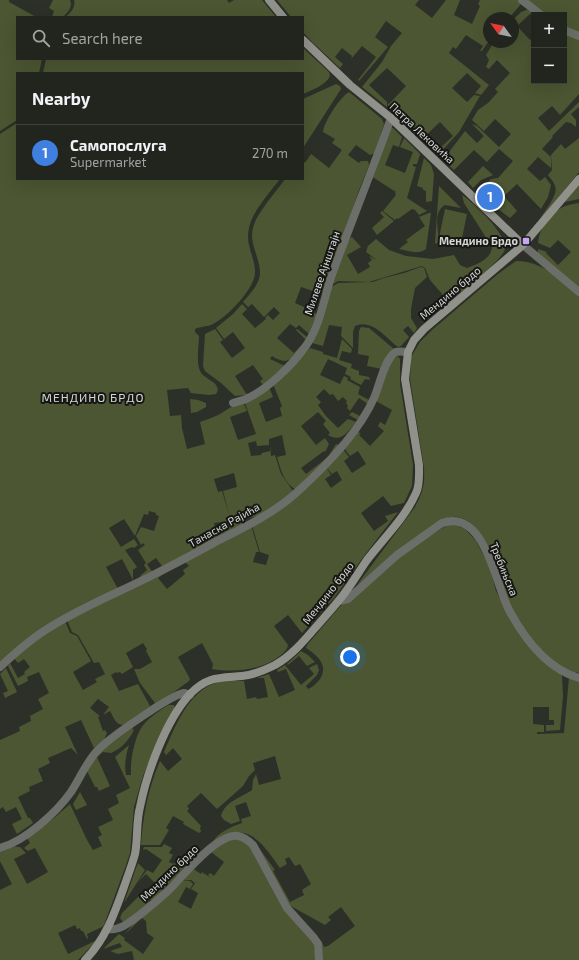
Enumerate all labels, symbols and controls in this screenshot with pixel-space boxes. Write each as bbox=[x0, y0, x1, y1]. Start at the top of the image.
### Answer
north arrow bbox=[483, 12, 519, 48]
map controls bbox=[531, 12, 567, 84]
button: + bbox=[531, 12, 567, 48]
search box bbox=[16, 16, 304, 60]
icon: search bbox=[30, 27, 52, 49]
text: Search here bbox=[62, 29, 143, 47]
button: − bbox=[531, 48, 567, 84]
text: Nearby bbox=[32, 88, 90, 108]
street label: Петра Лековића bbox=[387, 99, 457, 166]
text: Самопослуга bbox=[70, 136, 166, 154]
text: 1 bbox=[42, 145, 48, 161]
text: 270 m bbox=[252, 145, 288, 161]
text: Supermarket bbox=[70, 154, 147, 170]
pin: 1 bbox=[477, 182, 503, 212]
street label: Милеве Ајнштајн bbox=[301, 229, 343, 317]
place label: Мендино Брдо bbox=[439, 234, 518, 247]
marker: Мендино Брдо bbox=[521, 236, 531, 246]
street label: Мендино брдо bbox=[417, 263, 483, 322]
district label: МЕНДИНО БРДО bbox=[41, 390, 145, 404]
street label: Танаска Рајића bbox=[186, 500, 262, 550]
street label: Требињска bbox=[488, 540, 521, 598]
street label: Мендино брдо bbox=[299, 559, 356, 626]
your location bbox=[340, 647, 360, 667]
street label: Мендино брдо bbox=[137, 842, 200, 904]

